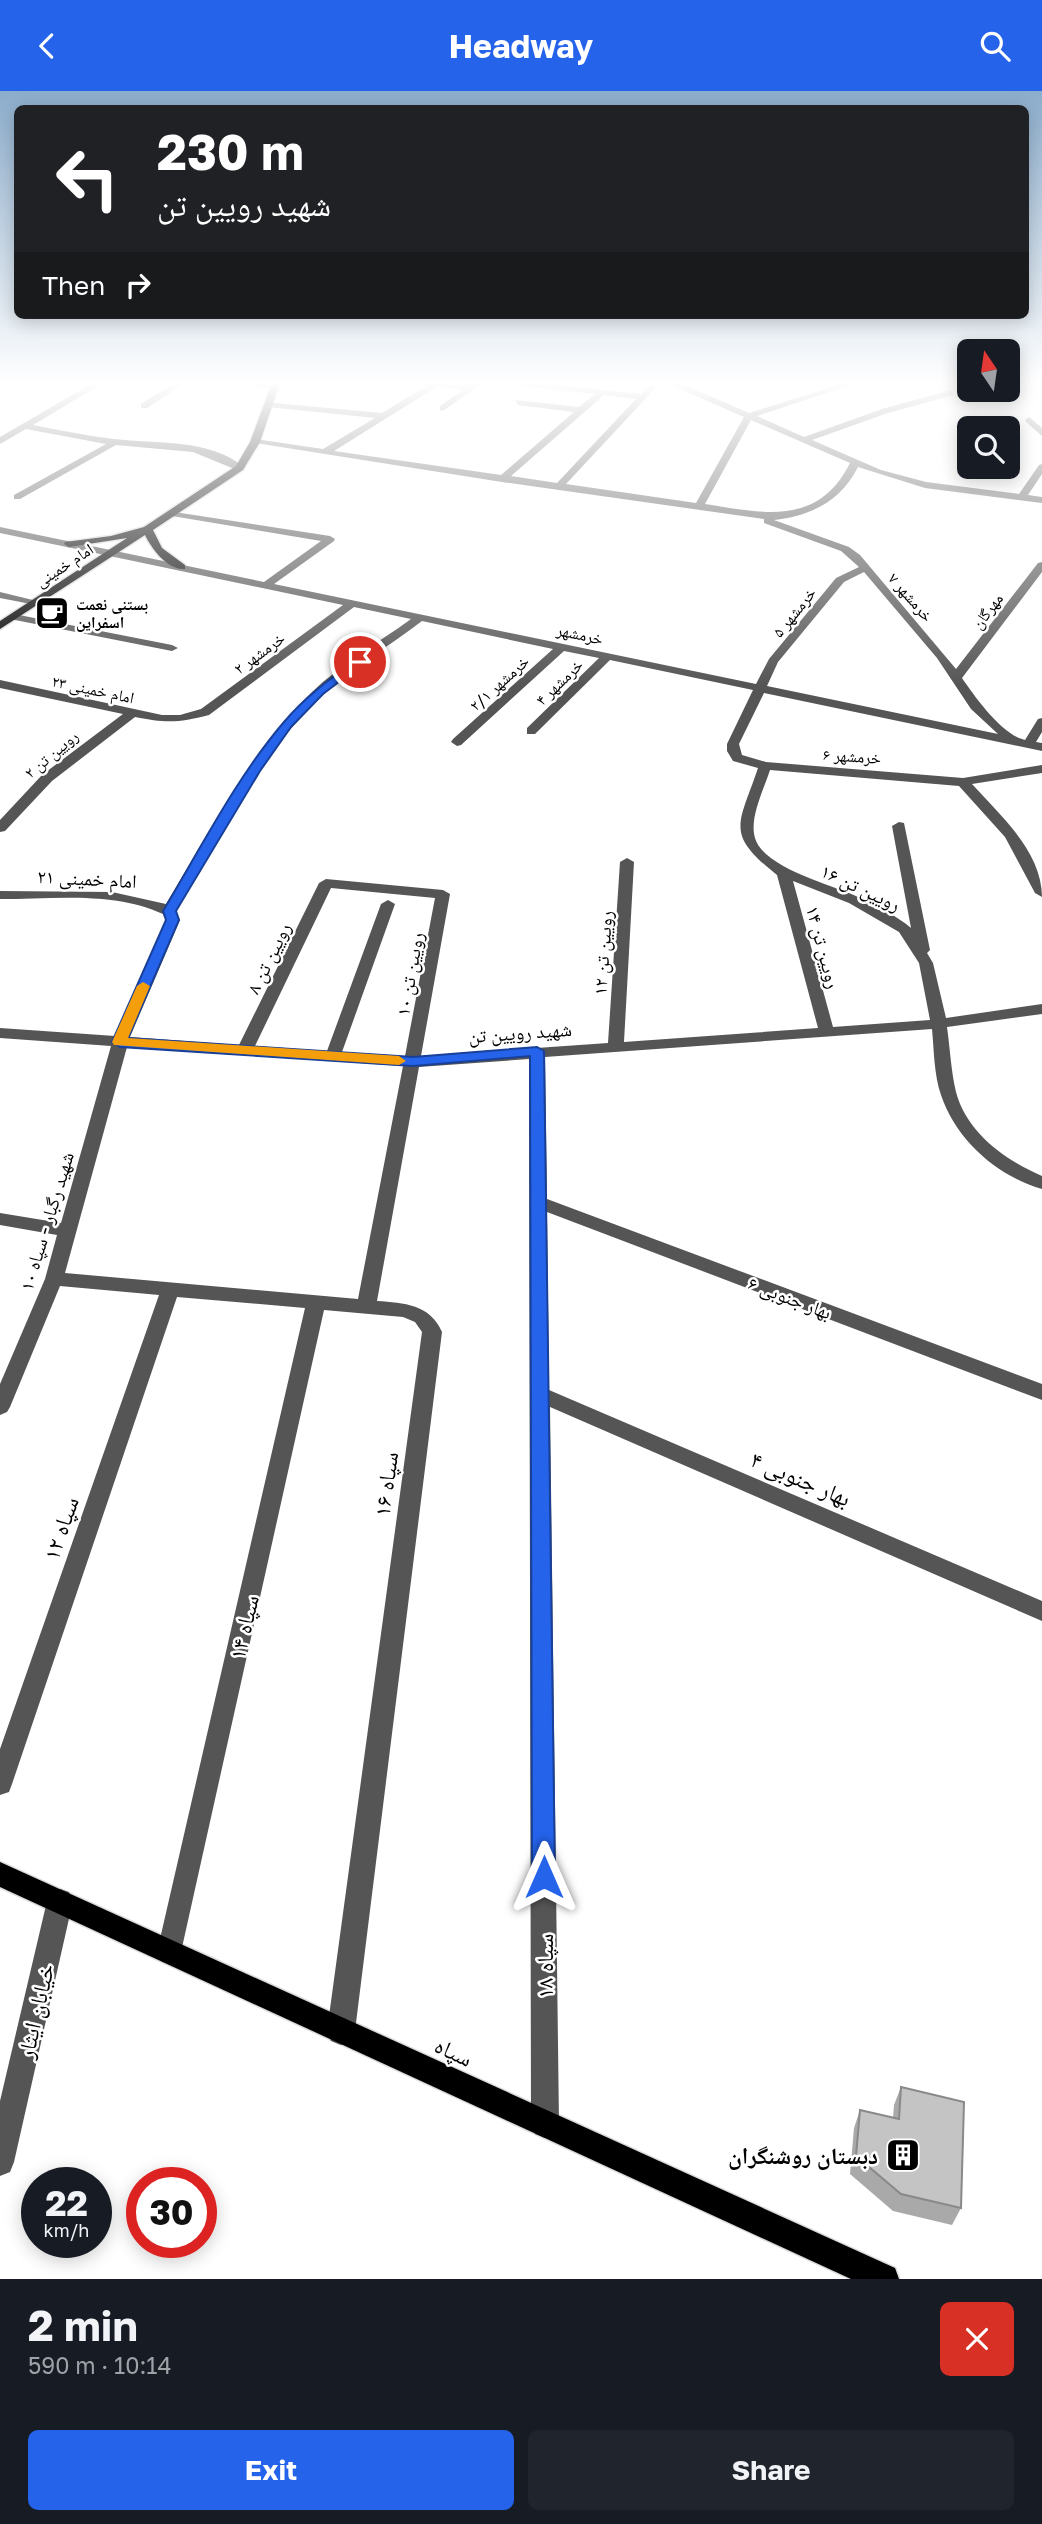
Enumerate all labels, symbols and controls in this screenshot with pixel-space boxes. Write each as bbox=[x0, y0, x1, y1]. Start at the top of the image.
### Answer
icon: back bbox=[28, 27, 66, 65]
text: Headway bbox=[449, 27, 593, 65]
icon: search bbox=[976, 27, 1014, 65]
text: 230 m bbox=[157, 122, 304, 181]
icon: left bbox=[42, 133, 133, 224]
text: شهید رویین تن bbox=[157, 185, 331, 223]
icon: right bbox=[119, 266, 157, 304]
text: Then bbox=[42, 270, 105, 301]
north arrow bbox=[957, 339, 1020, 403]
map controls bbox=[957, 339, 1020, 479]
button: search bbox=[957, 416, 1020, 479]
street label: امام خمینی bbox=[31, 539, 97, 592]
street label: خرمشهر ۷ bbox=[884, 568, 938, 626]
street label: خرمشهر ۵ bbox=[768, 583, 820, 641]
street label: مهرگان bbox=[967, 589, 1008, 634]
cafe icon: بستنی نعمت اسفراین bbox=[33, 594, 71, 632]
place label: بستنی نعمت اسفراین bbox=[76, 594, 148, 632]
street label: خرمشهر bbox=[554, 619, 605, 649]
street label: خرمشهر ۲ bbox=[230, 628, 288, 678]
pin bbox=[330, 632, 390, 692]
icon: arrive bbox=[341, 643, 379, 681]
street label: خرمشهر ۲/۱ bbox=[465, 651, 533, 715]
street label: خرمشهر ۴ bbox=[531, 655, 587, 709]
street label: امام خمینی ۲۳ bbox=[50, 671, 136, 708]
street label: رویین تن ۲ bbox=[20, 726, 83, 783]
street label: خرمشهر ۶ bbox=[822, 744, 882, 768]
street label: رویین تن ۱۶ bbox=[817, 859, 904, 916]
street label: امام خمینی ۲۱ bbox=[37, 864, 137, 895]
street label: رویین تن ۱۴ bbox=[801, 903, 846, 991]
street label: رویین تن ۱۲ bbox=[588, 910, 617, 996]
street label: رویین تن ۸ bbox=[241, 919, 296, 998]
street label: رویین تن ۱۰ bbox=[390, 930, 429, 1018]
street label: شهید رویین تن bbox=[468, 1017, 572, 1048]
street label: شهید رگبار - سپاه ۱۰ bbox=[14, 1149, 79, 1293]
street label: بهار جنوبی ۶ bbox=[745, 1271, 835, 1324]
street label: بهار جنوبی ۴ bbox=[746, 1444, 855, 1512]
street label: سپاه ۱۶ bbox=[367, 1450, 405, 1518]
street label: سپاه ۱۲ bbox=[36, 1493, 85, 1564]
street label: سپاه ۱۴ bbox=[222, 1592, 265, 1662]
position arrow bbox=[507, 1840, 581, 1914]
street label: سپاه ۱۸ bbox=[530, 1933, 559, 1999]
street label: خیابان ایثار bbox=[10, 1961, 60, 2062]
street label: سپاه bbox=[430, 2030, 477, 2073]
building icon: دبستان روشنگران bbox=[884, 2136, 922, 2174]
place label: دبستان روشنگران bbox=[728, 2141, 878, 2170]
speed limit sign: 30 bbox=[126, 2167, 217, 2258]
text: 22 bbox=[45, 2182, 88, 2224]
text: km/h bbox=[44, 2219, 89, 2241]
text: 2 min bbox=[28, 2300, 138, 2350]
button: close bbox=[940, 2302, 1014, 2376]
text: 590 m · 10:14 bbox=[28, 2351, 172, 2379]
button: Exit bbox=[28, 2430, 514, 2510]
button: Share bbox=[528, 2430, 1014, 2510]

